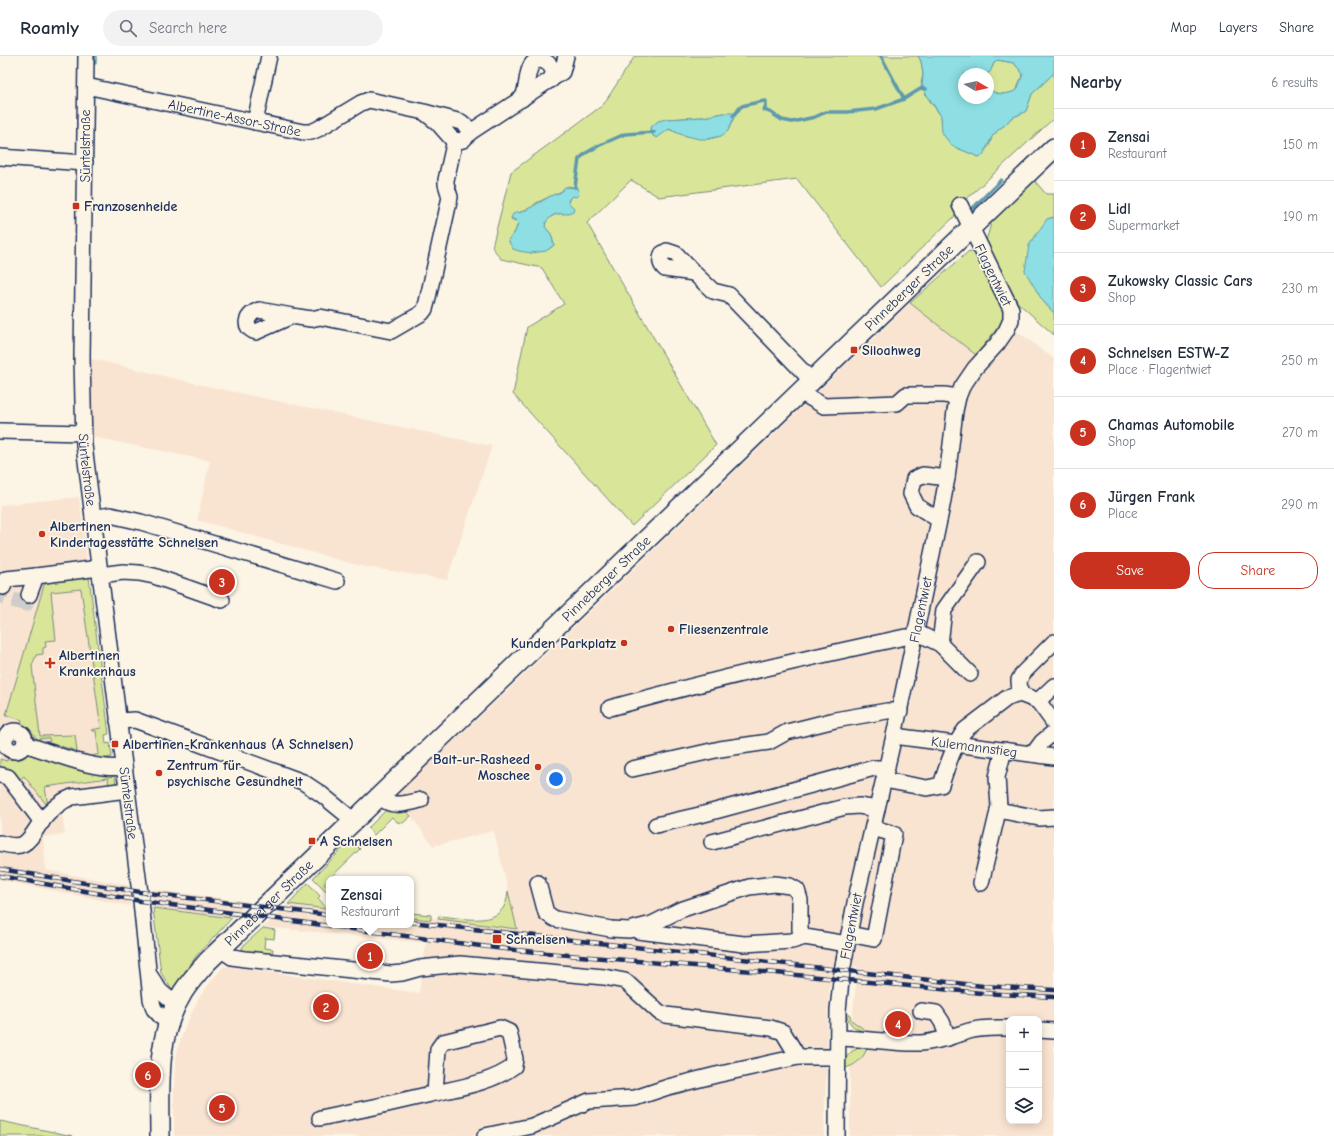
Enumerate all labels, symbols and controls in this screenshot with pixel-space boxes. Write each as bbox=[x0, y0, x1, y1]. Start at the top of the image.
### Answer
search box bbox=[103, 10, 383, 46]
text: Roamly bbox=[20, 17, 79, 39]
icon: search bbox=[117, 17, 139, 39]
text: Search here bbox=[149, 19, 227, 37]
text: Map bbox=[1170, 19, 1197, 36]
text: Layers bbox=[1219, 19, 1257, 36]
text: Share bbox=[1279, 19, 1314, 36]
north arrow bbox=[958, 68, 994, 104]
text: Nearby bbox=[1070, 73, 1121, 92]
text: 6 results bbox=[1271, 75, 1318, 90]
street label: Albertine-Assor-Straße bbox=[167, 95, 303, 140]
street label: Süntelstraße bbox=[77, 109, 94, 183]
text: Zensai bbox=[1108, 128, 1150, 146]
text: 1 bbox=[1080, 137, 1086, 152]
text: 150 m bbox=[1283, 137, 1318, 152]
text: Restaurant bbox=[1108, 146, 1167, 161]
place label: Franzosenheide bbox=[84, 198, 177, 215]
text: Lidl bbox=[1108, 200, 1131, 218]
marker: Franzosenheide bbox=[71, 201, 81, 211]
text: 2 bbox=[1080, 209, 1086, 224]
text: 190 m bbox=[1283, 209, 1318, 224]
text: Supermarket bbox=[1108, 218, 1179, 233]
street label: Pinneberger Straße bbox=[861, 241, 957, 334]
street label: Flagentwiet bbox=[971, 241, 1016, 310]
text: Zukowsky Classic Cars bbox=[1108, 272, 1252, 290]
text: 3 bbox=[1080, 281, 1086, 296]
text: 230 m bbox=[1282, 281, 1318, 296]
text: Shop bbox=[1108, 290, 1136, 305]
place label: Siloahweg bbox=[862, 342, 921, 359]
text: Schnelsen ESTW-Z bbox=[1108, 344, 1229, 362]
marker: Siloahweg bbox=[849, 345, 859, 355]
text: 4 bbox=[1080, 353, 1086, 368]
text: 250 m bbox=[1281, 353, 1318, 368]
text: Place · Flagentwiet bbox=[1108, 362, 1211, 377]
text: Chamas Automobile bbox=[1108, 416, 1234, 434]
text: 5 bbox=[1080, 425, 1086, 440]
text: 270 m bbox=[1282, 425, 1318, 440]
street label: Süntelstraße bbox=[75, 433, 100, 507]
text: Shop bbox=[1108, 434, 1136, 449]
text: Jürgen Frank bbox=[1108, 488, 1195, 506]
text: 6 bbox=[1080, 497, 1086, 512]
text: 290 m bbox=[1281, 497, 1318, 512]
text: Place bbox=[1108, 506, 1138, 521]
place label: Albertinen Kindertagesstätte Schnelsen bbox=[50, 518, 218, 551]
marker: Albertinen Kindertagesstätte Schnelsen bbox=[37, 529, 47, 539]
street label: Pinneberger Straße bbox=[558, 532, 654, 625]
button: Save bbox=[1070, 552, 1190, 589]
button: Share bbox=[1198, 552, 1318, 589]
pin: 3 bbox=[209, 567, 235, 597]
street label: Flagentwiet bbox=[905, 574, 936, 644]
place label: Fliesenzentrale bbox=[679, 621, 769, 638]
marker: Fliesenzentrale bbox=[666, 624, 676, 634]
place label: Kunden Parkplatz bbox=[511, 635, 616, 652]
marker: Kunden Parkplatz bbox=[619, 638, 629, 648]
place label: Albertinen Krankenhaus bbox=[59, 647, 136, 680]
marker: Albertinen Krankenhaus bbox=[44, 657, 56, 669]
street label: Kulemannstieg bbox=[930, 732, 1018, 761]
place label: Albertinen-Krankenhaus (A Schnelsen) bbox=[123, 736, 354, 753]
marker: Albertinen-Krankenhaus (A Schnelsen) bbox=[110, 739, 120, 749]
place label: Bait-ur-Rasheed Moschee bbox=[433, 751, 530, 784]
place label: Zentrum für psychische Gesundheit bbox=[167, 757, 303, 790]
marker: Bait-ur-Rasheed Moschee bbox=[533, 762, 543, 772]
street label: Süntelstraße bbox=[116, 766, 142, 840]
marker: Zentrum für psychische Gesundheit bbox=[154, 768, 164, 778]
your location bbox=[546, 769, 566, 789]
place label: A Schnelsen bbox=[320, 833, 393, 850]
marker: A Schnelsen bbox=[307, 836, 317, 846]
street label: Pinneberger Straße bbox=[221, 856, 317, 949]
popup bbox=[326, 876, 414, 928]
text: Zensai bbox=[341, 886, 382, 904]
street label: Flagentwiet bbox=[836, 890, 866, 961]
text: Restaurant bbox=[341, 904, 399, 919]
place label: Schnelsen bbox=[506, 931, 566, 948]
marker: Schnelsen bbox=[491, 933, 503, 945]
pin: 1 bbox=[357, 941, 383, 971]
pin: 2 bbox=[313, 992, 339, 1022]
pin: 4 bbox=[885, 1009, 911, 1039]
map controls bbox=[1006, 1016, 1042, 1124]
button: + bbox=[1006, 1016, 1042, 1052]
button: − bbox=[1006, 1052, 1042, 1088]
pin: 6 bbox=[135, 1060, 161, 1090]
button: layers bbox=[1006, 1088, 1042, 1124]
pin: 5 bbox=[209, 1093, 235, 1123]

